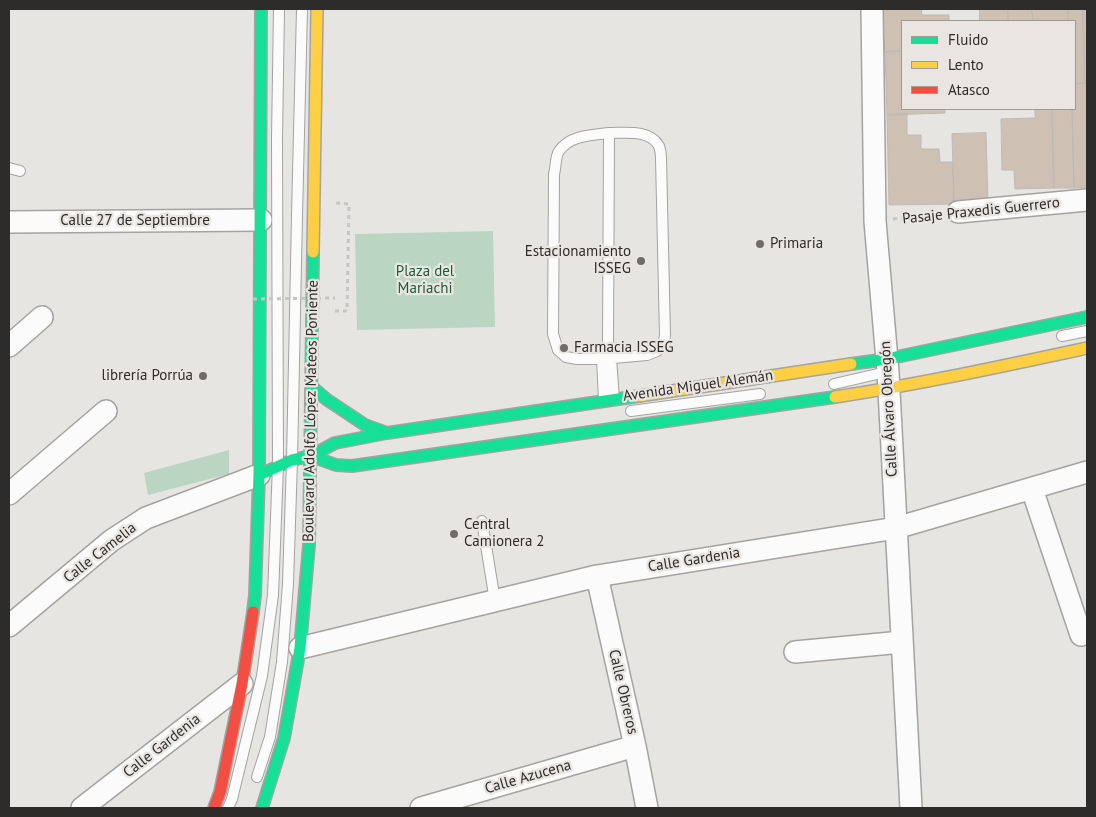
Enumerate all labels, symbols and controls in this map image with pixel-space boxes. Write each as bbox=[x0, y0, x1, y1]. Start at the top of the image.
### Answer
legend bbox=[901, 20, 1076, 110]
text: Fluido bbox=[948, 30, 988, 49]
text: Lento bbox=[948, 55, 984, 74]
text: Atasco bbox=[948, 80, 990, 99]
street label: Pasaje Praxedis Guerrero bbox=[901, 194, 1061, 228]
street label: Calle 27 de Septiembre bbox=[60, 212, 210, 230]
place label: Primaria bbox=[770, 235, 823, 253]
marker: Primaria bbox=[754, 238, 766, 250]
place label: Estacionamiento ISSEG bbox=[525, 243, 631, 278]
marker: Estacionamiento ISSEG bbox=[635, 255, 647, 267]
park label: Plaza del Mariachi bbox=[396, 263, 454, 298]
street label: Boulevard Adolfo López Mateos Poniente bbox=[300, 280, 322, 542]
place label: Farmacia ISSEG bbox=[574, 339, 674, 357]
street label: Calle Álvaro Obregón bbox=[876, 340, 902, 478]
marker: Farmacia ISSEG bbox=[558, 342, 570, 354]
place label: librería Porrúa bbox=[102, 367, 193, 385]
street label: Avenida Miguel Alemán bbox=[622, 367, 774, 405]
marker: librería Porrúa bbox=[197, 370, 209, 382]
place label: Central Camionera 2 bbox=[464, 516, 545, 551]
street label: Calle Camelia bbox=[60, 519, 140, 587]
marker: Central Camionera 2 bbox=[448, 528, 460, 540]
street label: Calle Gardenia bbox=[647, 544, 741, 576]
street label: Calle Obreros bbox=[604, 648, 642, 736]
street label: Calle Gardenia bbox=[120, 710, 204, 782]
street label: Calle Azucena bbox=[483, 756, 573, 798]

